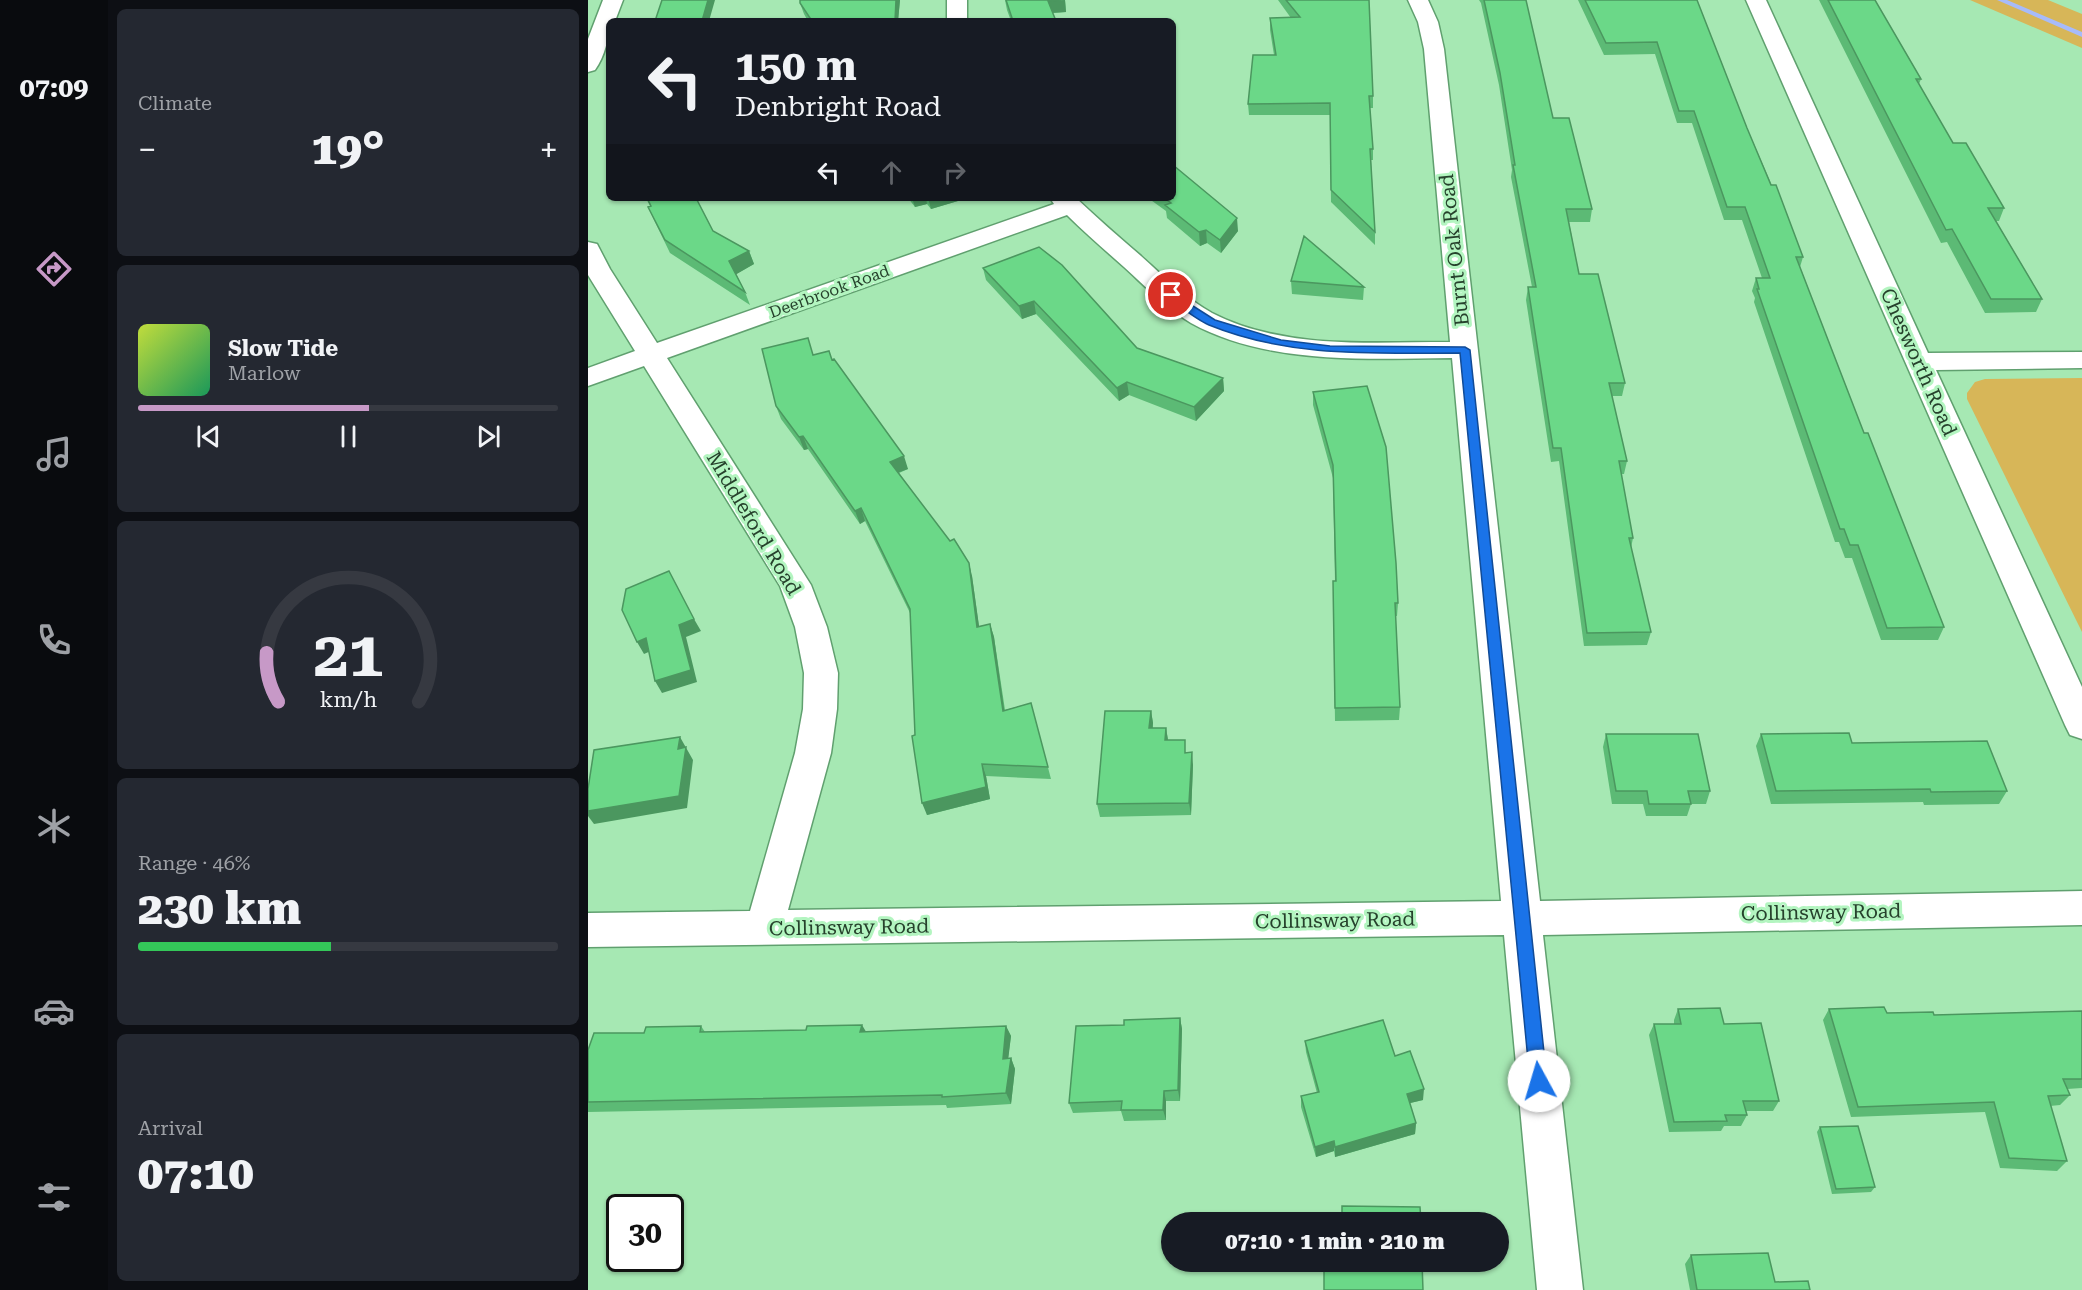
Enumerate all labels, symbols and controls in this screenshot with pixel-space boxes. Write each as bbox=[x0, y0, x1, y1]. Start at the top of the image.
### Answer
text: 150 m bbox=[735, 41, 857, 90]
icon: left bbox=[636, 42, 714, 120]
text: 07:09 bbox=[20, 72, 88, 104]
text: Climate bbox=[138, 91, 212, 115]
text: Denbright Road bbox=[735, 91, 941, 123]
text: 19° bbox=[312, 122, 385, 175]
text: − bbox=[138, 130, 156, 169]
text: + bbox=[540, 130, 558, 169]
icon: left bbox=[812, 156, 845, 189]
icon: ahead bbox=[875, 156, 908, 189]
icon: right bbox=[938, 156, 971, 189]
street label: Burnt Oak Road bbox=[1434, 173, 1474, 327]
icon: directions bbox=[33, 248, 75, 290]
street label: Deerbrook Road bbox=[766, 261, 892, 322]
pin bbox=[1145, 269, 1196, 320]
icon: arrive bbox=[1154, 278, 1187, 311]
street label: Chesworth Road bbox=[1876, 284, 1962, 440]
text: Slow Tide bbox=[228, 336, 338, 361]
text: Marlow bbox=[228, 361, 301, 385]
icon: previous bbox=[192, 420, 225, 453]
icon: pause bbox=[332, 420, 365, 453]
icon: next bbox=[472, 420, 505, 453]
icon: music bbox=[33, 433, 75, 475]
street label: Middleford Road bbox=[702, 447, 806, 599]
text: 21 bbox=[313, 618, 383, 691]
icon: phone bbox=[33, 619, 75, 661]
text: km/h bbox=[319, 687, 377, 712]
icon: climate bbox=[33, 805, 75, 847]
text: Range · 46% bbox=[138, 851, 250, 875]
text: 230 km bbox=[138, 882, 301, 935]
street label: Collinsway Road bbox=[1741, 899, 1902, 925]
street label: Collinsway Road bbox=[1255, 907, 1416, 933]
street label: Collinsway Road bbox=[769, 914, 930, 940]
icon: car bbox=[33, 990, 75, 1032]
position arrow bbox=[1507, 1049, 1571, 1113]
text: Arrival bbox=[138, 1116, 203, 1140]
text: 07:10 bbox=[138, 1147, 254, 1200]
icon: filters bbox=[33, 1176, 75, 1218]
speed limit sign: 30 bbox=[606, 1194, 684, 1272]
text: 07:10 · 1 min · 210 m bbox=[1225, 1229, 1445, 1254]

